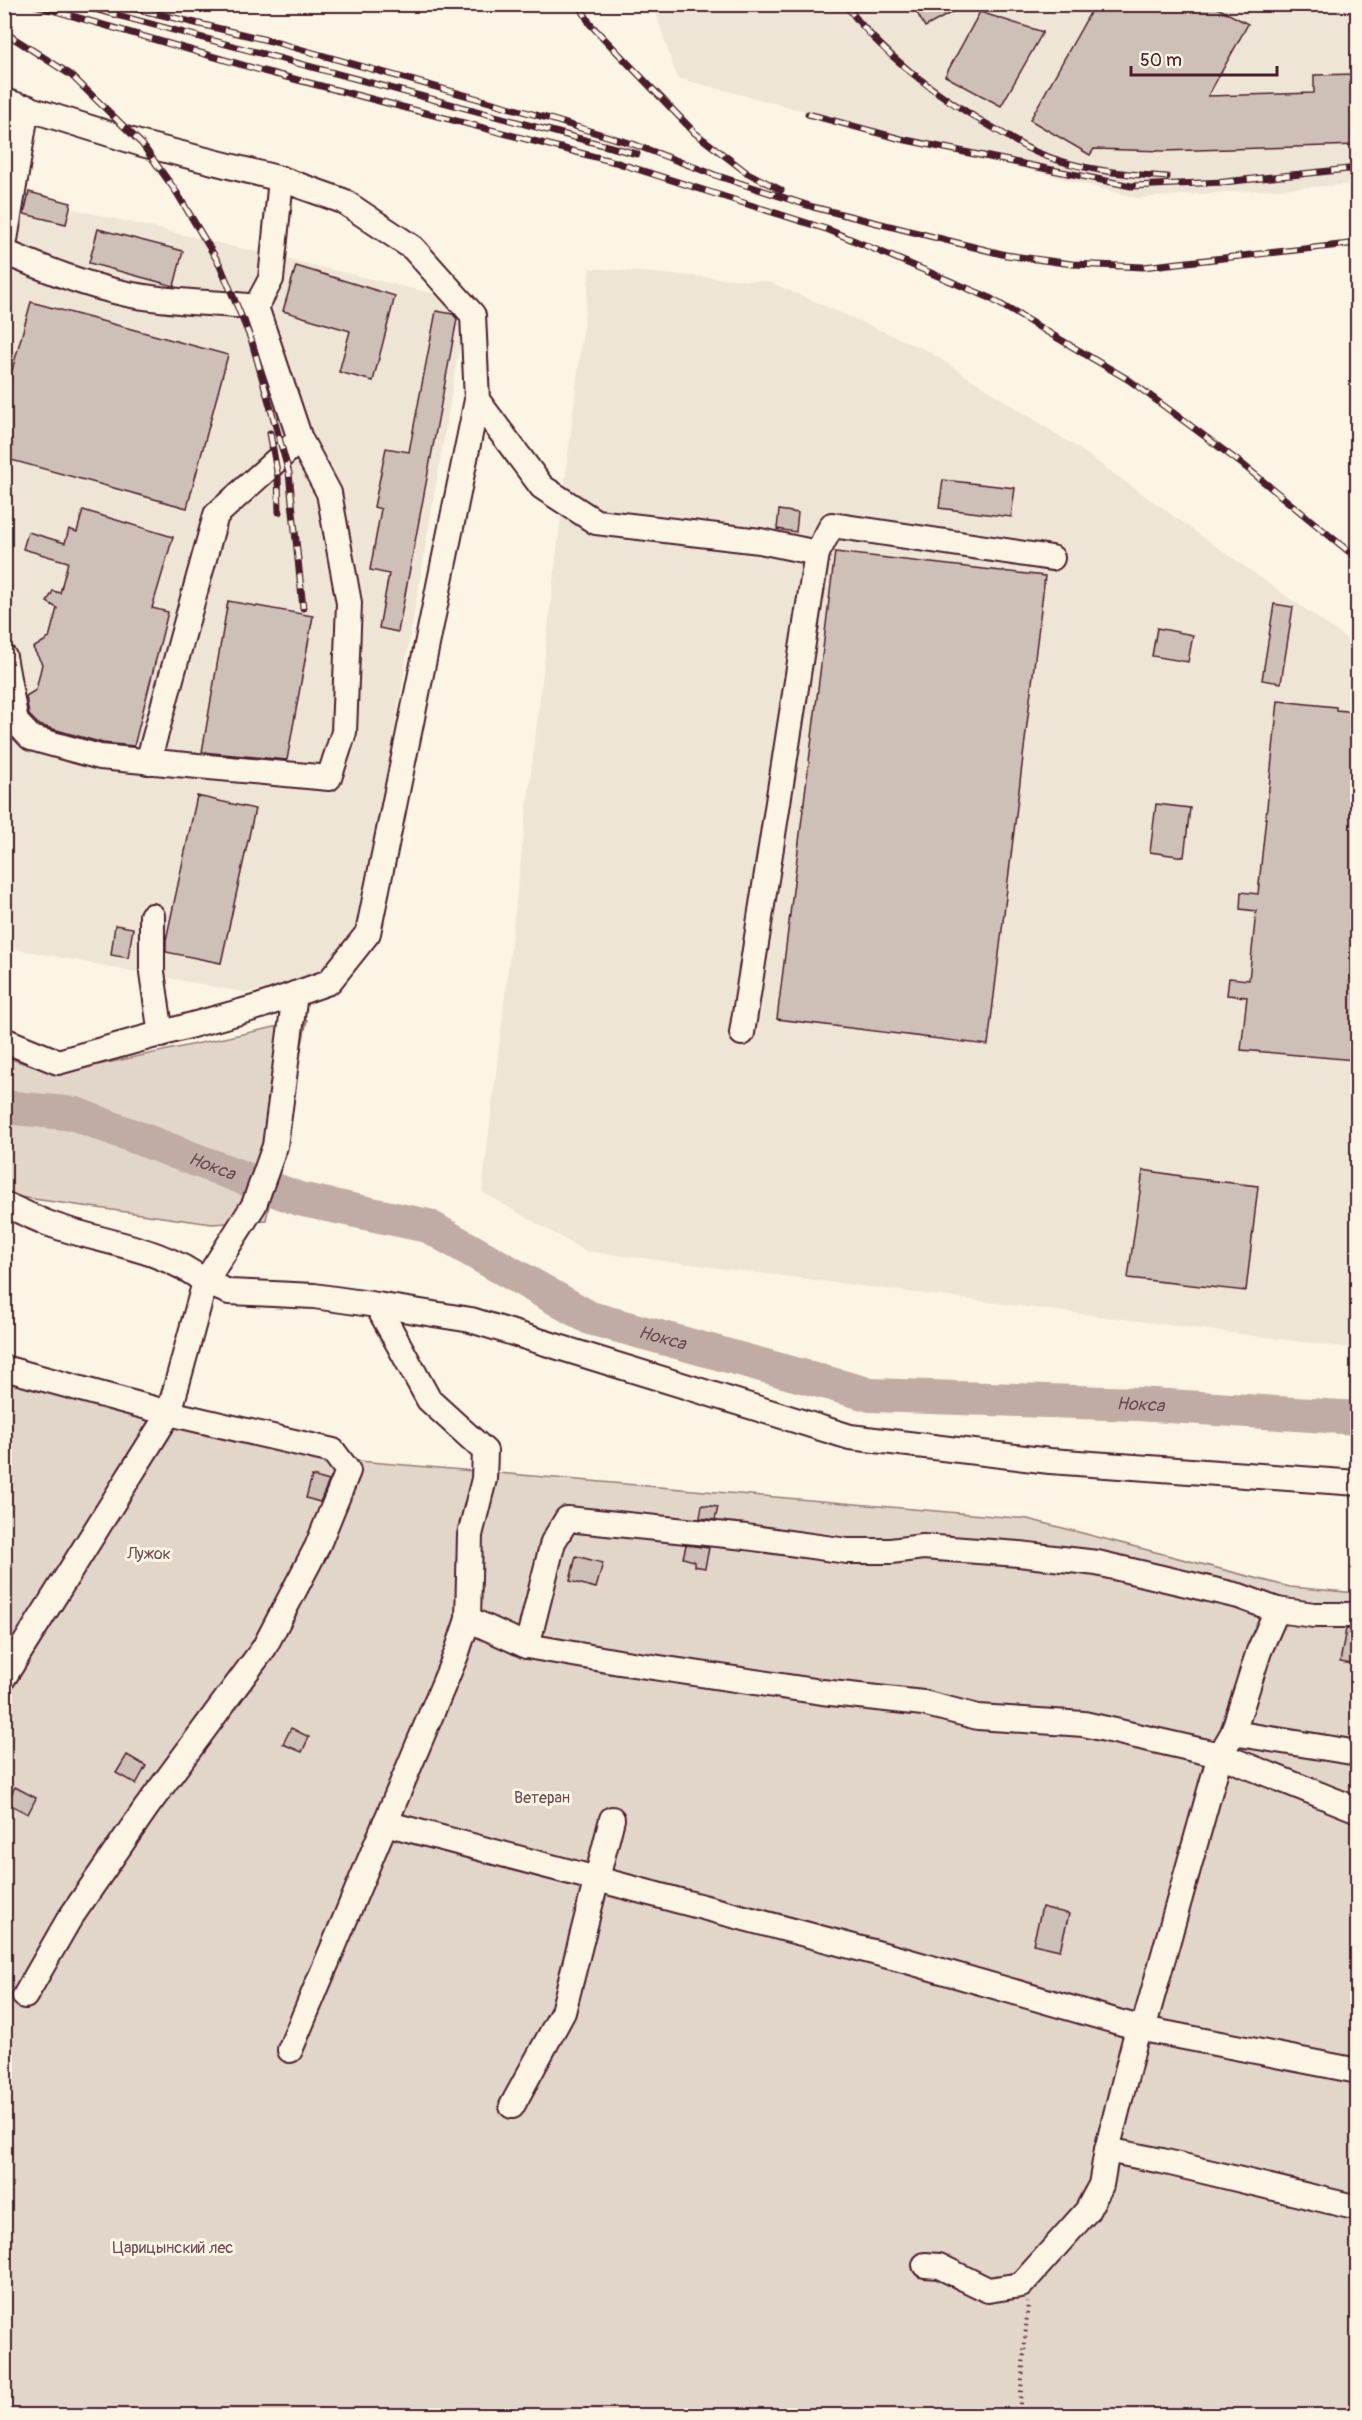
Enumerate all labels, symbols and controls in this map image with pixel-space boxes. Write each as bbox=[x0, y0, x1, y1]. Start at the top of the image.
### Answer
scale bar bbox=[1131, 39, 1276, 77]
text: 50 m bbox=[1140, 49, 1182, 72]
water label: Нокса bbox=[186, 1147, 240, 1186]
water label: Нокса bbox=[636, 1320, 690, 1356]
water label: Нокса bbox=[1116, 1392, 1167, 1417]
park label: Лужок bbox=[126, 1544, 171, 1564]
park label: Ветеран bbox=[514, 1788, 570, 1808]
park label: Царицынский лес bbox=[113, 2238, 233, 2258]

